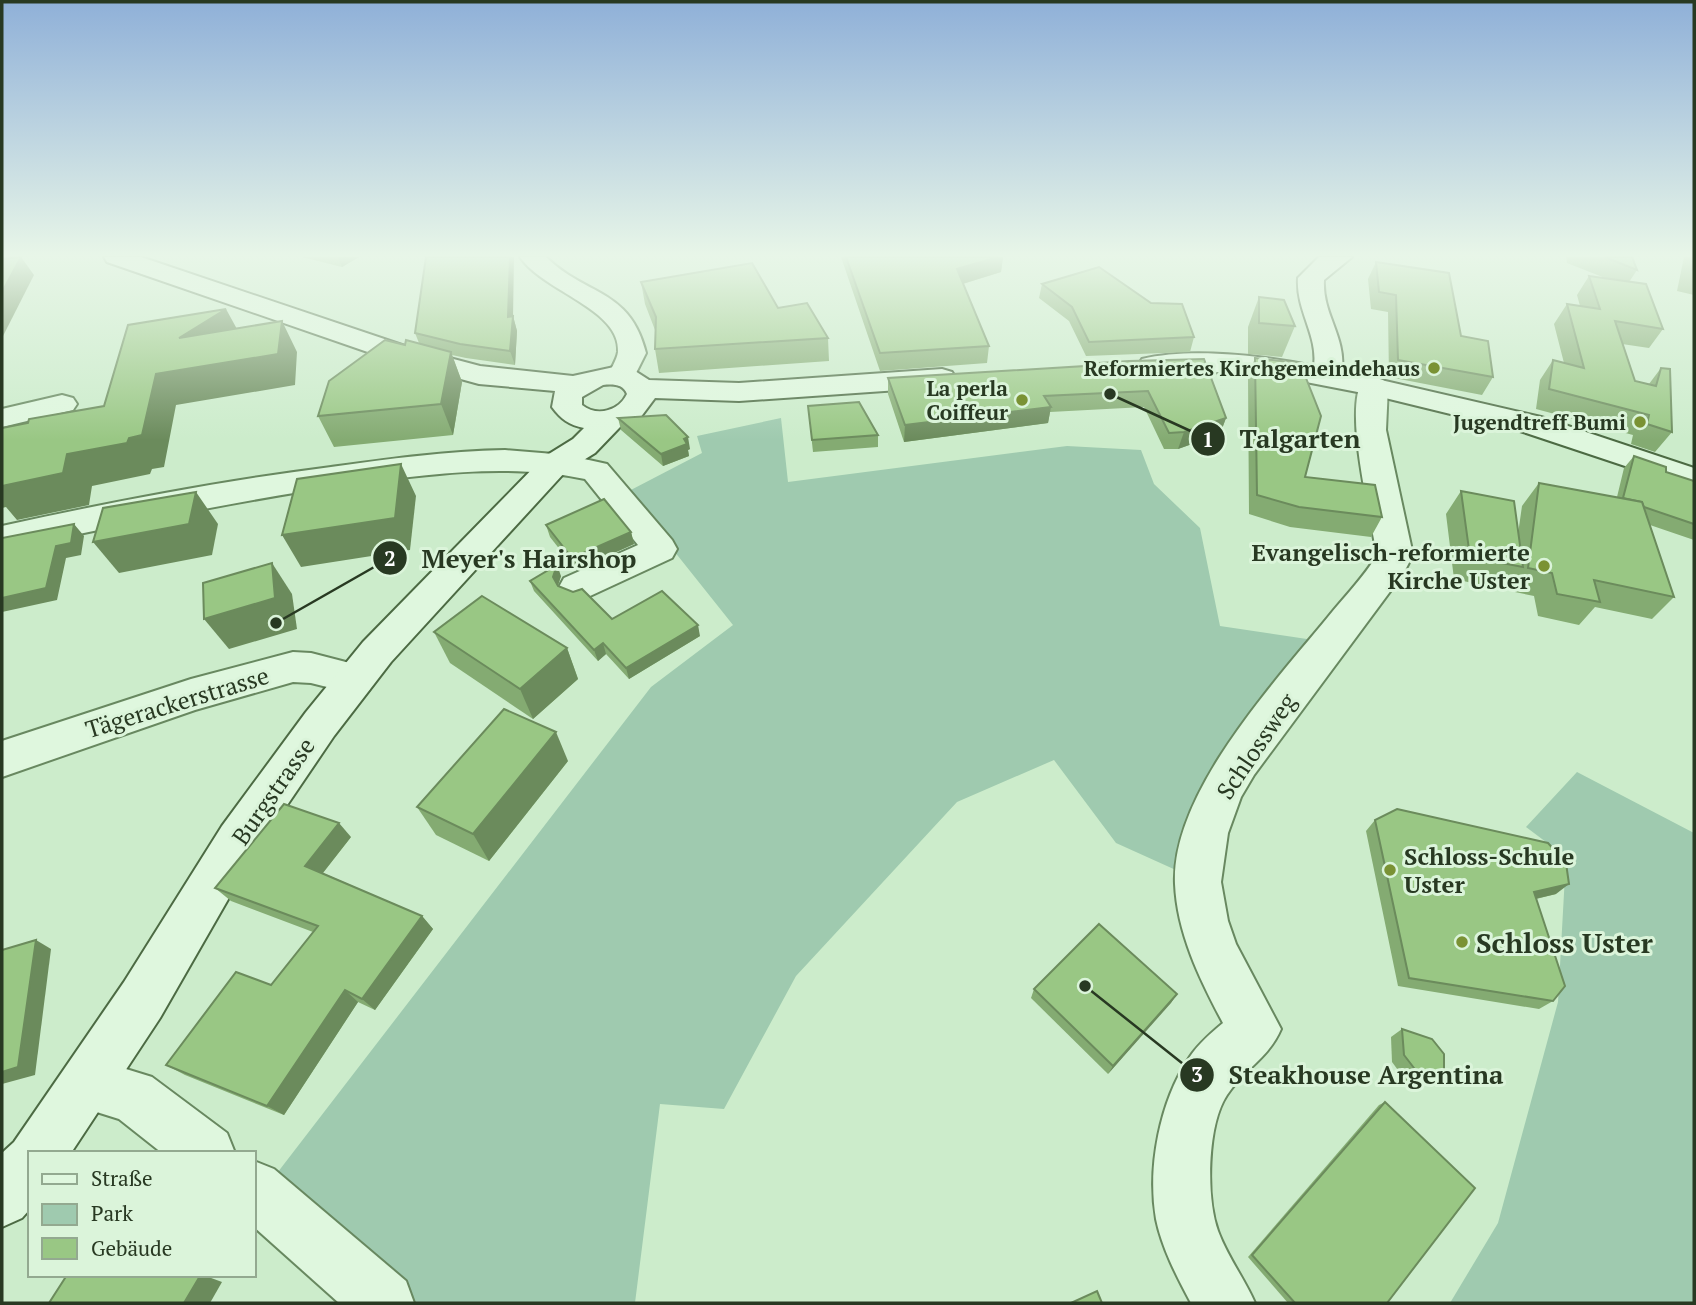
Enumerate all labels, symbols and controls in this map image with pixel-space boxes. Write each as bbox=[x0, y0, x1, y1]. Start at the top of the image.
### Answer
place label: Reformiertes Kirchgemeindehaus bbox=[1084, 354, 1420, 382]
marker: Reformiertes Kirchgemeindehaus bbox=[1426, 360, 1442, 376]
place label: La perla Coiffeur bbox=[927, 374, 1008, 426]
marker: La perla Coiffeur bbox=[1014, 392, 1030, 408]
place label: Jugendtreff Bumi bbox=[1453, 408, 1626, 436]
marker: Jugendtreff Bumi bbox=[1632, 414, 1648, 430]
callout: Talgarten bbox=[1190, 416, 1375, 463]
text: Talgarten bbox=[1239, 421, 1361, 455]
text: 1 bbox=[1202, 425, 1214, 453]
callout: Meyer's Hairshop bbox=[373, 535, 650, 582]
place label: Evangelisch-reformierte Kirche Uster bbox=[1251, 536, 1531, 596]
text: Meyer's Hairshop bbox=[422, 541, 637, 575]
text: 2 bbox=[384, 544, 396, 572]
marker: Evangelisch-reformierte Kirche Uster bbox=[1536, 558, 1552, 574]
street label: Tägerackerstrasse bbox=[81, 659, 273, 745]
street label: Schlossweg bbox=[1209, 686, 1303, 805]
street label: Burgstrasse bbox=[224, 731, 322, 851]
place label: Schloss-Schule Uster bbox=[1404, 840, 1574, 900]
marker: Schloss-Schule Uster bbox=[1382, 862, 1398, 878]
place label: Schloss Uster bbox=[1476, 924, 1653, 961]
marker: Schloss Uster bbox=[1454, 934, 1470, 950]
callout: Steakhouse Argentina bbox=[1179, 1051, 1517, 1098]
text: Steakhouse Argentina bbox=[1229, 1057, 1504, 1091]
text: 3 bbox=[1191, 1060, 1203, 1088]
legend bbox=[28, 1151, 256, 1277]
text: Straße bbox=[91, 1164, 153, 1192]
text: Park bbox=[91, 1199, 133, 1227]
text: Gebäude bbox=[91, 1234, 172, 1262]

